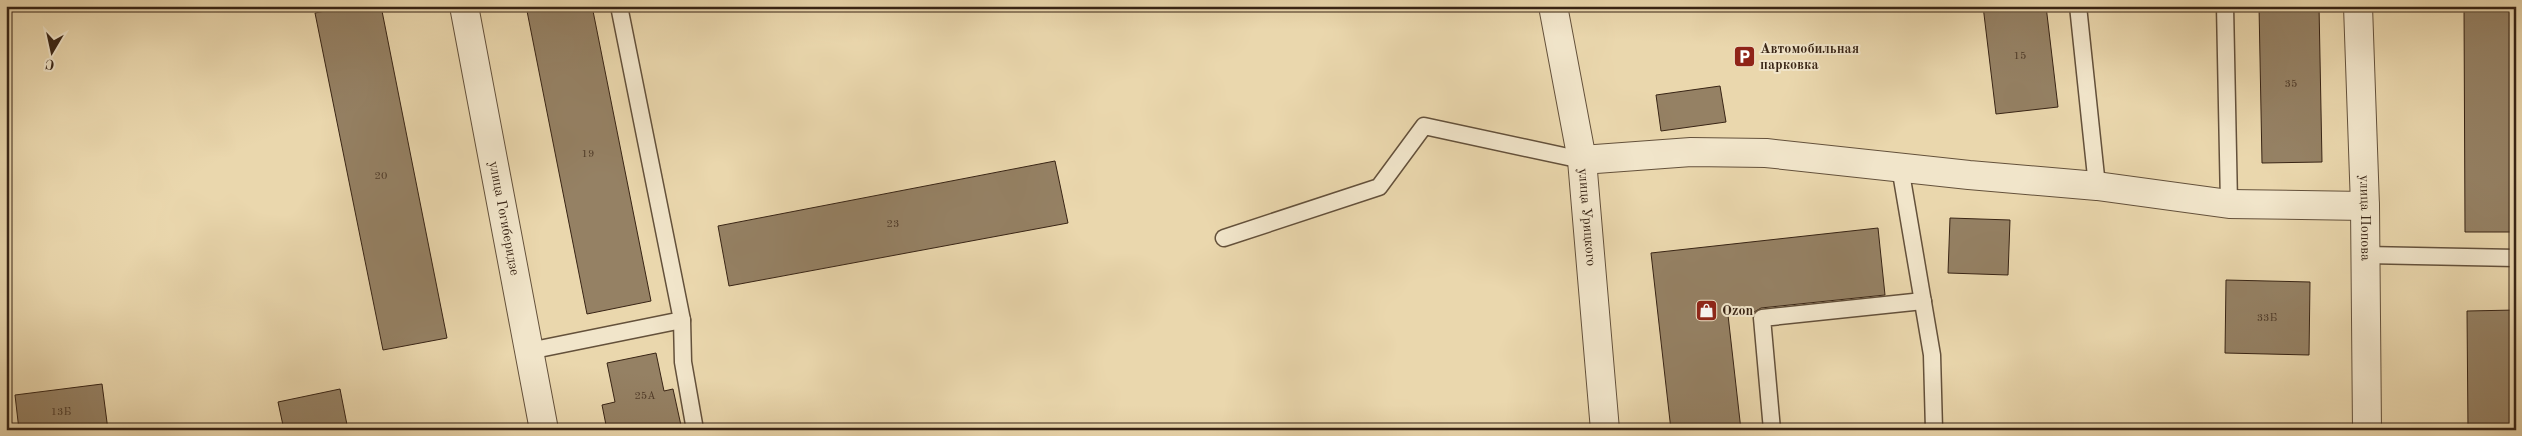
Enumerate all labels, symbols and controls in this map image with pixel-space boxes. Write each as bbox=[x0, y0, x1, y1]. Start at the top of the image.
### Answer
north arrow bbox=[28, 28, 78, 78]
place label: Автомобильная парковка bbox=[1760, 42, 1859, 72]
parking icon: Автомобильная парковка bbox=[1732, 45, 1756, 69]
house number: 15 bbox=[2014, 51, 2026, 62]
text: С bbox=[44, 56, 56, 71]
house number: 35 bbox=[2285, 79, 2297, 90]
house number: 19 bbox=[582, 149, 594, 160]
street label: улица Гогиберидзе bbox=[486, 160, 522, 277]
street label: улица Урицкого bbox=[1576, 168, 1598, 267]
house number: 20 bbox=[375, 171, 387, 182]
street label: улица Попова bbox=[2357, 175, 2372, 261]
house number: 23 bbox=[887, 219, 899, 230]
shop icon: Ozon bbox=[1694, 299, 1718, 323]
place label: Ozon bbox=[1722, 304, 1753, 318]
house number: 33Б bbox=[2257, 313, 2277, 324]
house number: 25А bbox=[634, 391, 656, 402]
house number: 13Б bbox=[51, 407, 71, 418]

